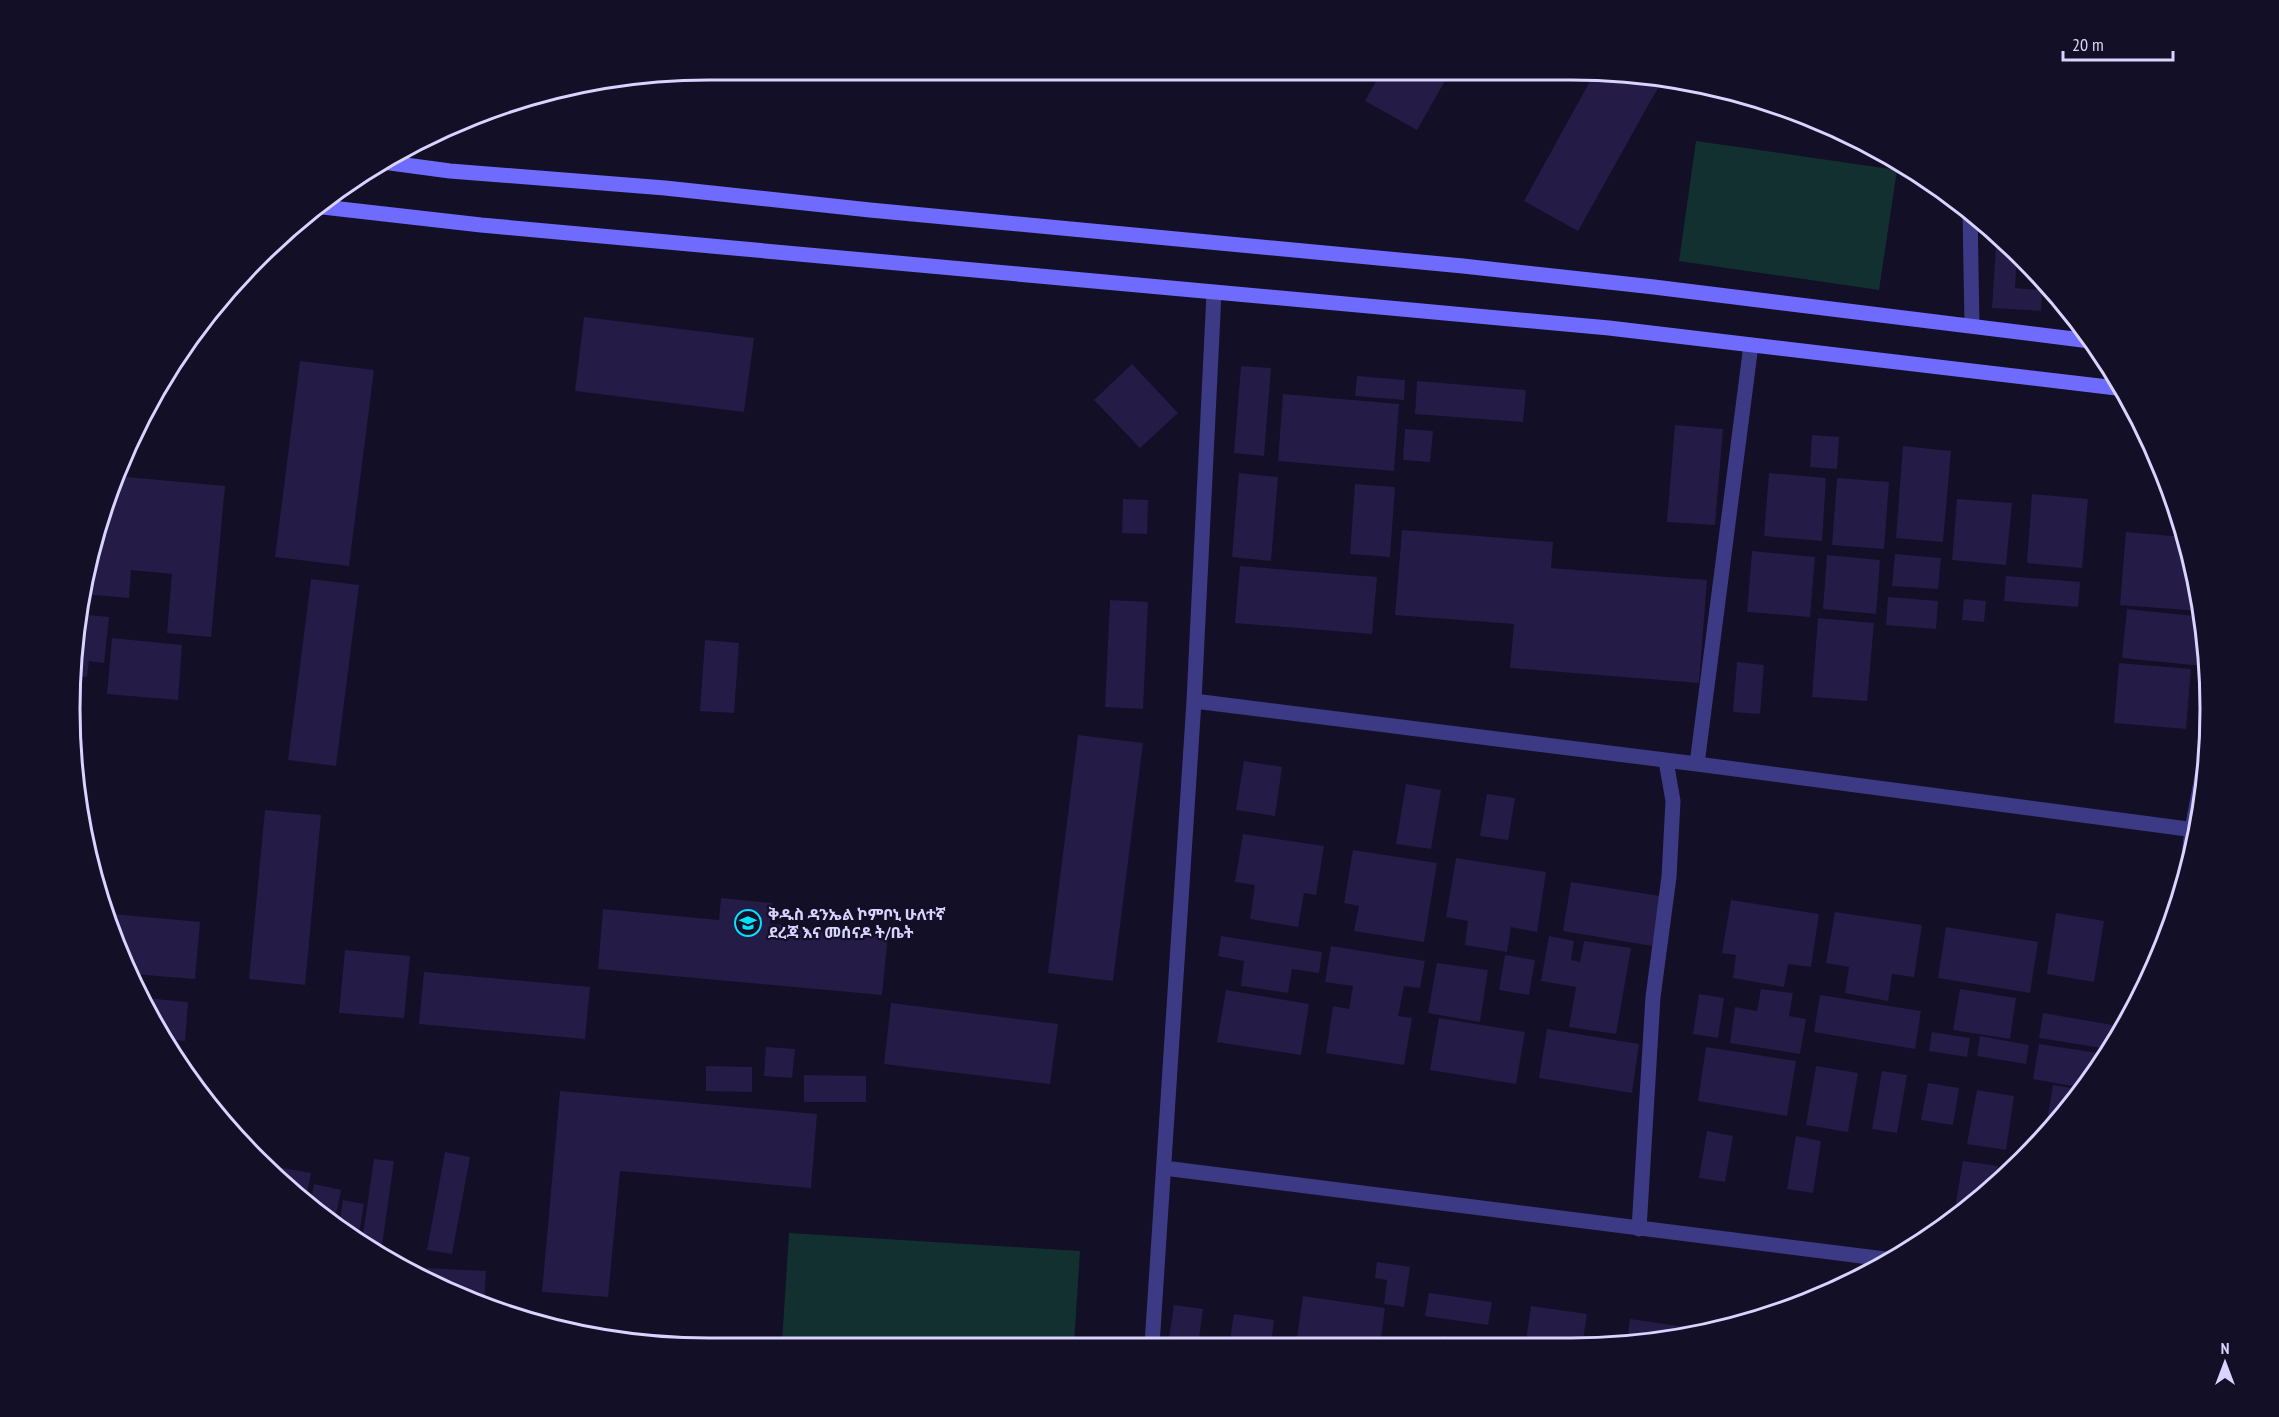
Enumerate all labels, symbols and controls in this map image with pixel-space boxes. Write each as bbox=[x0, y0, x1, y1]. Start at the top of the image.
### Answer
scale bar bbox=[2063, 24, 2172, 62]
text: 20 m bbox=[2072, 33, 2104, 56]
place label: ቅዱስ ዳንኤል ኮምቦኒ ሁለተኛ ደረጃ እና መሰናዶ ት/ቤት bbox=[768, 904, 946, 942]
school or university icon: ቅዱስ ዳንኤል ኮምቦኒ ሁለተኛ ደረጃ እና መሰናዶ ት/ቤት bbox=[733, 908, 763, 938]
north arrow bbox=[2195, 1333, 2255, 1393]
text: N bbox=[2221, 1338, 2229, 1358]

